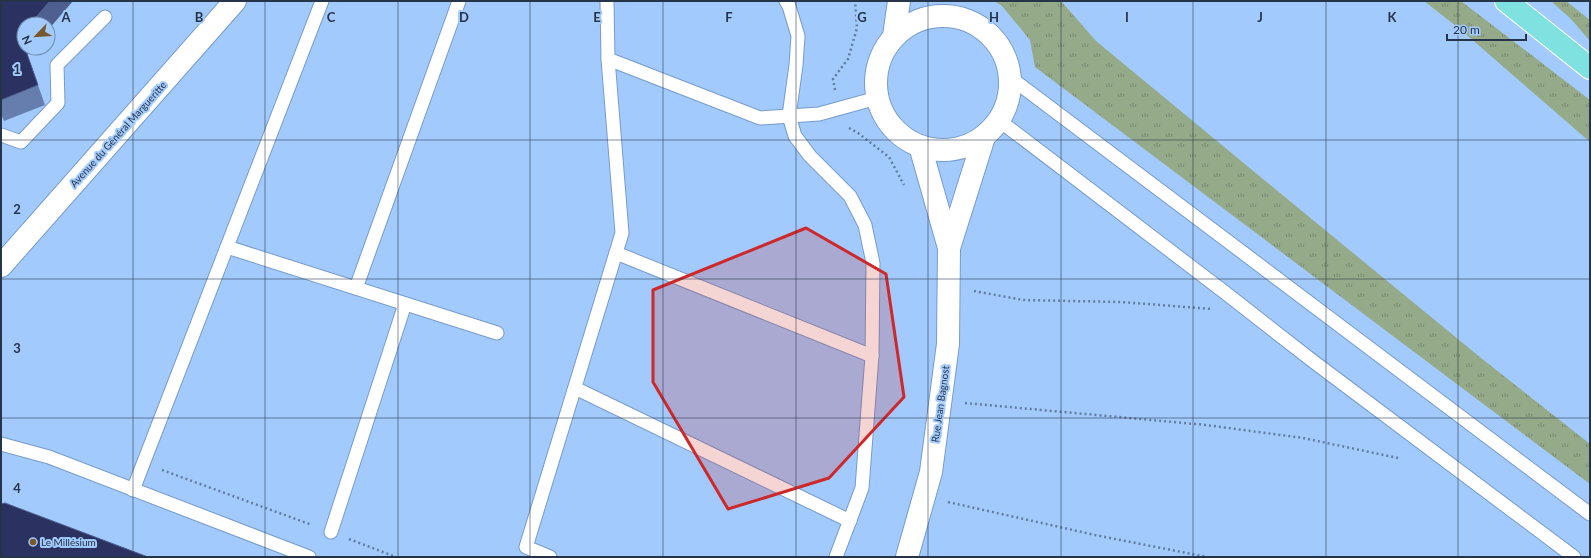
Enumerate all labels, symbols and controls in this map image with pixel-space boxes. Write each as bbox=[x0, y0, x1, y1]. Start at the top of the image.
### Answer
text: A bbox=[60, 9, 71, 25]
text: B bbox=[195, 9, 204, 25]
text: C bbox=[327, 9, 336, 25]
text: D bbox=[459, 9, 469, 25]
text: E bbox=[593, 9, 601, 25]
text: F bbox=[725, 9, 733, 25]
text: G bbox=[857, 9, 867, 25]
text: H bbox=[989, 9, 999, 25]
text: I bbox=[1125, 9, 1129, 25]
text: J bbox=[1257, 9, 1263, 25]
text: K bbox=[1388, 9, 1398, 25]
north arrow bbox=[16, 16, 56, 56]
scale bar bbox=[1447, 16, 1526, 42]
text: 20 m bbox=[1453, 22, 1480, 37]
text: N bbox=[19, 34, 34, 47]
text: 1 bbox=[13, 61, 21, 77]
street label: Avenue du Général Margueritte bbox=[67, 79, 169, 189]
text: 2 bbox=[13, 201, 21, 217]
text: 3 bbox=[13, 340, 21, 356]
street label: Rue Jean Bagnost bbox=[929, 364, 951, 443]
text: 4 bbox=[13, 480, 21, 496]
place label: Le Millésium bbox=[41, 536, 96, 548]
marker: Le Millésium bbox=[28, 537, 38, 547]

